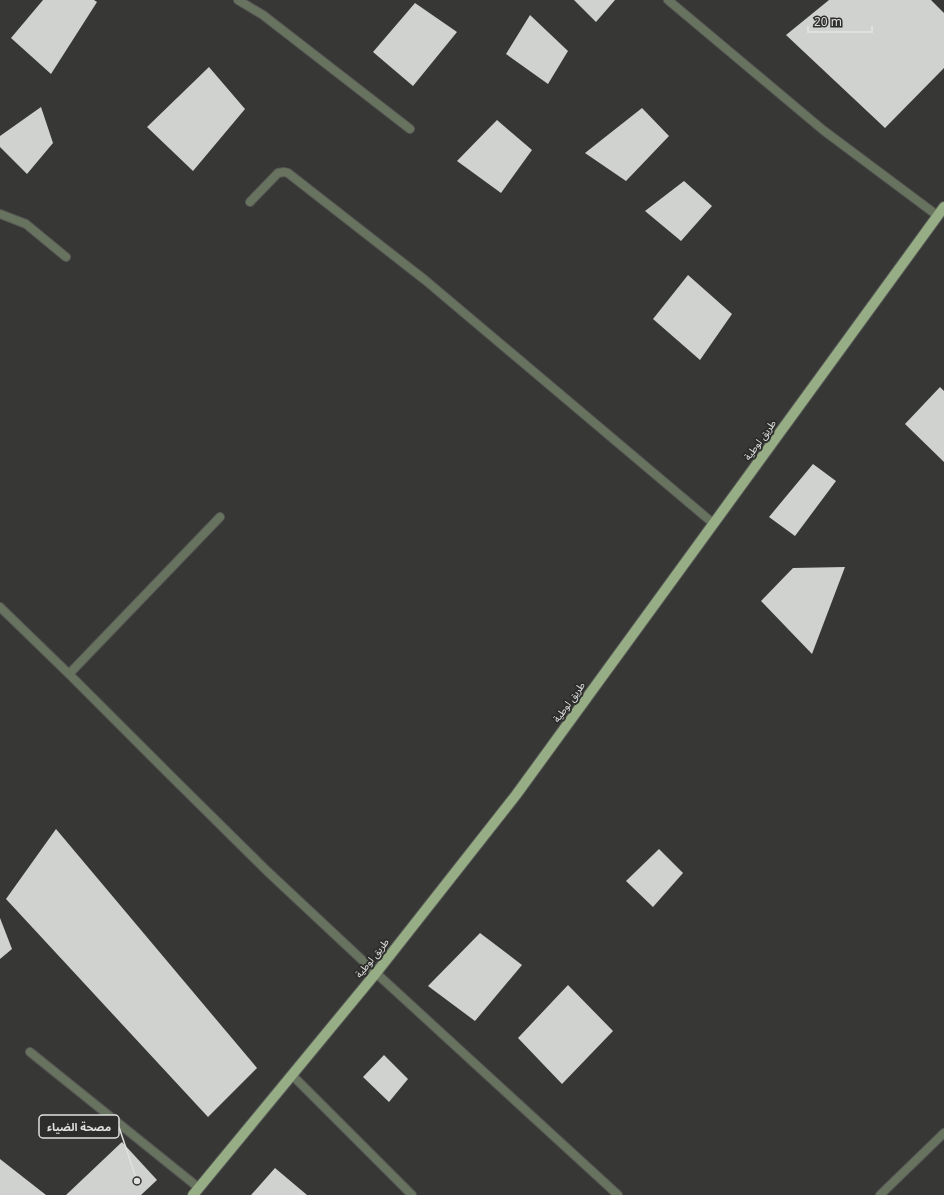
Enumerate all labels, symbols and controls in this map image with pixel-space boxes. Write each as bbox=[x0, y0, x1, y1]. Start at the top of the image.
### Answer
scale bar bbox=[808, 8, 872, 34]
text: 20 m bbox=[814, 10, 842, 35]
street label: طريق لوطية bbox=[738, 415, 782, 465]
street label: طريق لوطية bbox=[547, 677, 591, 727]
street label: طريق لوطية bbox=[349, 933, 395, 983]
callout: مصحة الضياء bbox=[39, 1115, 119, 1138]
text: مصحة الضياء bbox=[47, 1116, 111, 1139]

